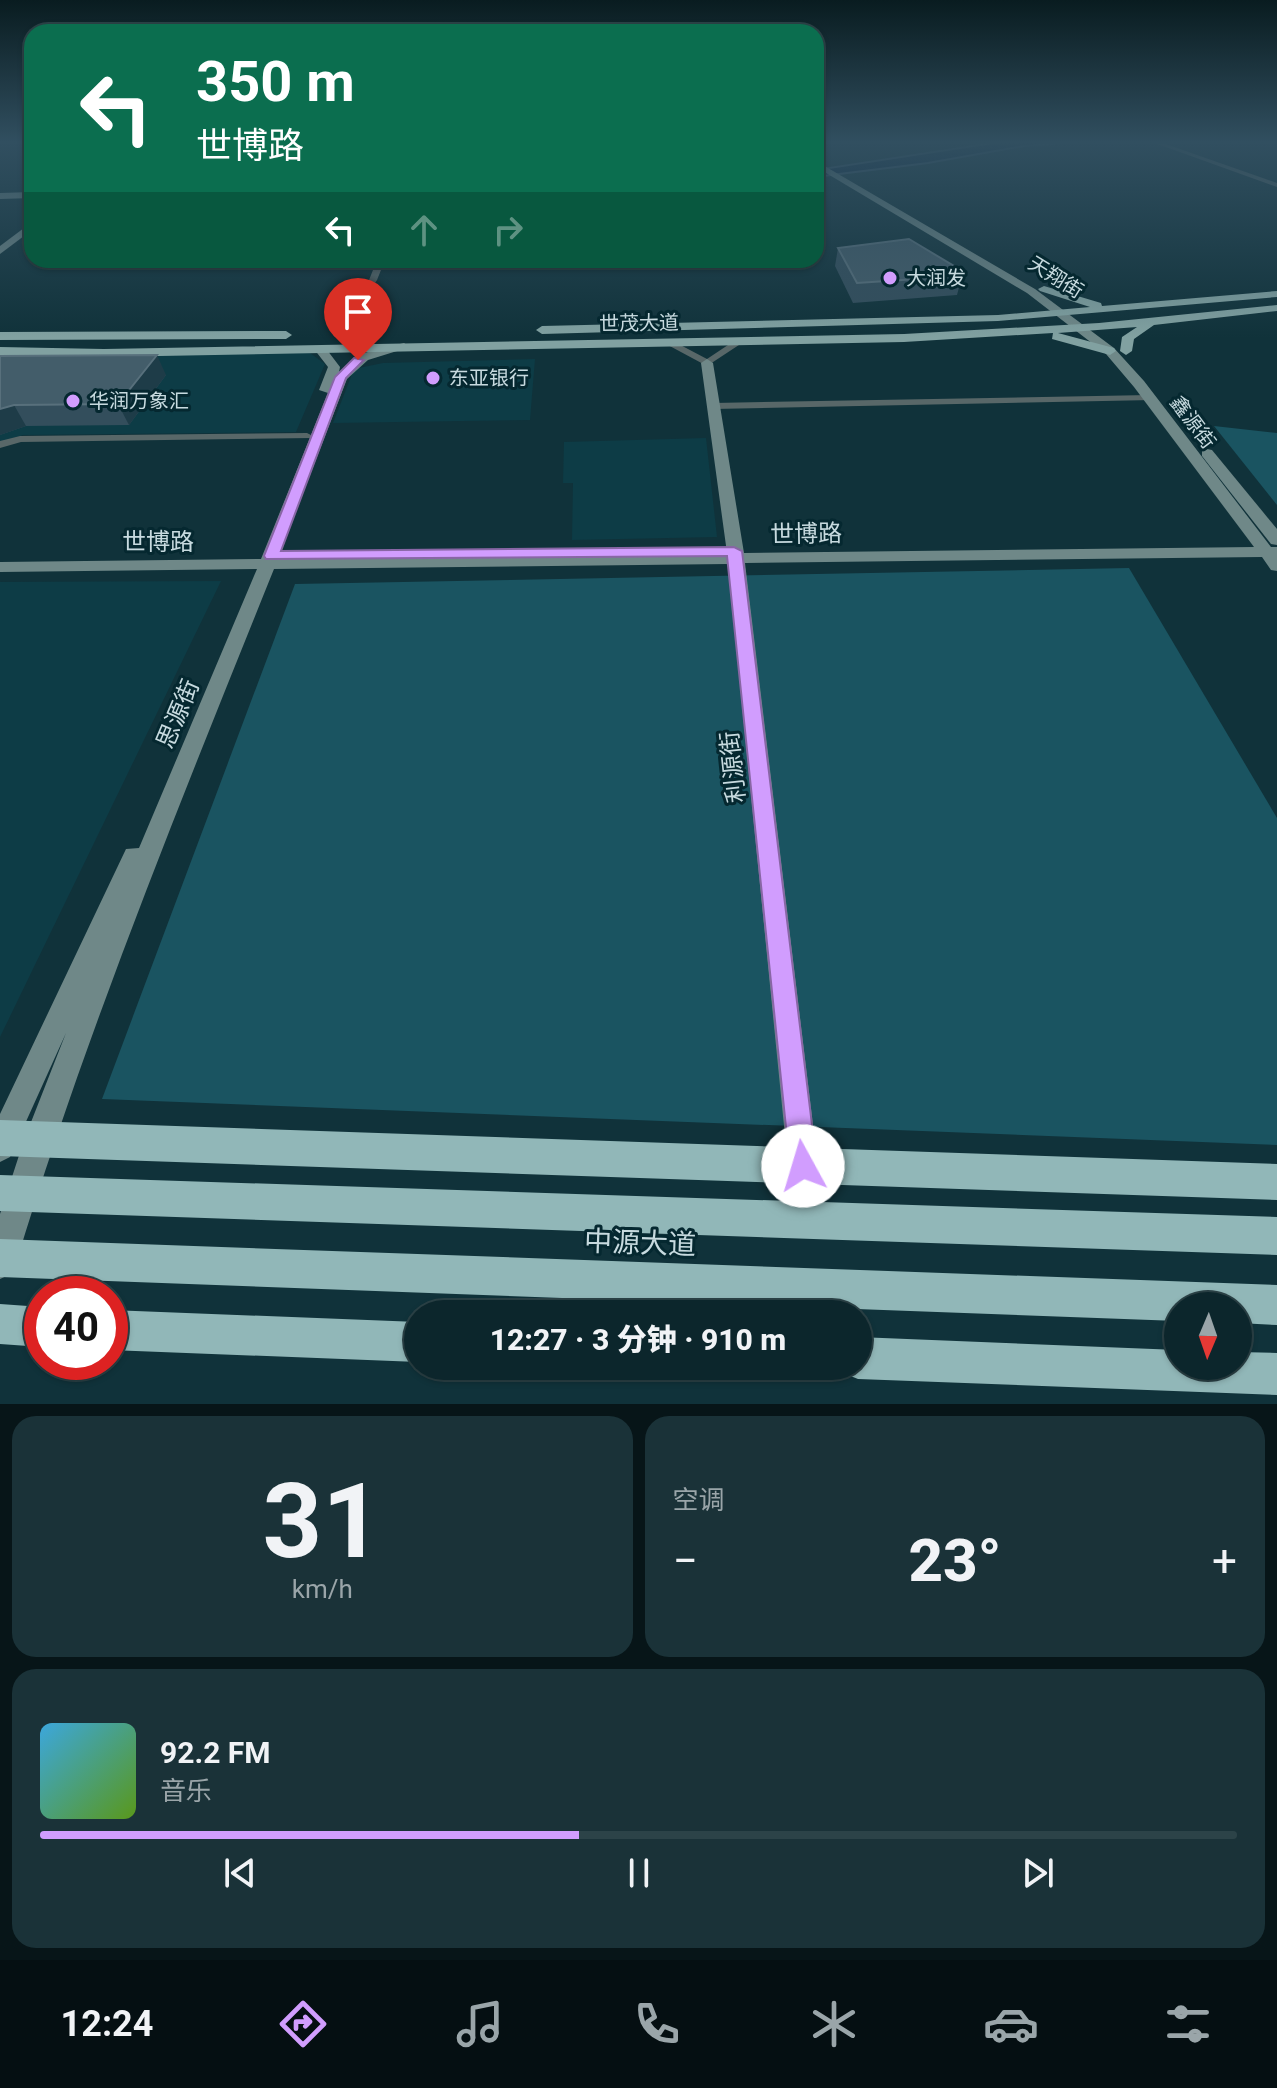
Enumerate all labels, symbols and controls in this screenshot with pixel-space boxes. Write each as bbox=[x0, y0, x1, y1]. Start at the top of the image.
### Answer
text: 350 m bbox=[196, 49, 355, 115]
icon: left bbox=[64, 56, 168, 160]
text: 世博路 bbox=[196, 125, 304, 167]
icon: left bbox=[318, 208, 362, 252]
icon: ahead bbox=[402, 208, 446, 252]
icon: right bbox=[486, 208, 530, 252]
street label: 天翔街 bbox=[1024, 251, 1088, 303]
place label: 大润发 bbox=[906, 266, 966, 290]
marker: 大润发 bbox=[881, 269, 899, 287]
pin bbox=[324, 278, 392, 360]
icon: arrive bbox=[336, 290, 380, 334]
street label: 世茂大道 bbox=[599, 310, 679, 336]
place label: 东亚银行 bbox=[449, 366, 529, 390]
marker: 东亚银行 bbox=[424, 369, 442, 387]
place label: 华润万象汇 bbox=[89, 389, 189, 413]
street label: 鑫源街 bbox=[1165, 391, 1221, 453]
marker: 华润万象汇 bbox=[64, 392, 82, 410]
street label: 世博路 bbox=[770, 519, 842, 549]
street label: 世博路 bbox=[122, 528, 194, 556]
street label: 思源街 bbox=[151, 675, 205, 753]
street label: 利源街 bbox=[715, 730, 751, 804]
position arrow bbox=[761, 1124, 845, 1208]
street label: 中源大道 bbox=[583, 1225, 697, 1261]
speed limit sign: 40 bbox=[24, 1276, 128, 1380]
north arrow bbox=[1164, 1292, 1252, 1380]
map controls bbox=[1164, 1292, 1252, 1380]
text: 12:27 · 3 分钟 · 910 m bbox=[490, 1322, 786, 1357]
text: 31 bbox=[263, 1461, 382, 1582]
text: 空调 bbox=[673, 1485, 725, 1515]
text: 23° bbox=[908, 1525, 1001, 1596]
text: − bbox=[673, 1535, 698, 1587]
text: + bbox=[1212, 1535, 1237, 1587]
text: km/h bbox=[292, 1574, 353, 1604]
text: 92.2 FM bbox=[160, 1735, 271, 1770]
text: 音乐 bbox=[160, 1776, 212, 1806]
icon: previous bbox=[218, 1851, 262, 1895]
icon: pause bbox=[617, 1851, 661, 1895]
icon: next bbox=[1016, 1851, 1060, 1895]
icon: directions bbox=[275, 1996, 331, 2052]
icon: music bbox=[452, 1996, 508, 2052]
icon: phone bbox=[629, 1996, 685, 2052]
icon: climate bbox=[806, 1996, 862, 2052]
icon: car bbox=[983, 1996, 1039, 2052]
icon: filters bbox=[1160, 1996, 1216, 2052]
text: 12:24 bbox=[61, 2003, 153, 2045]

